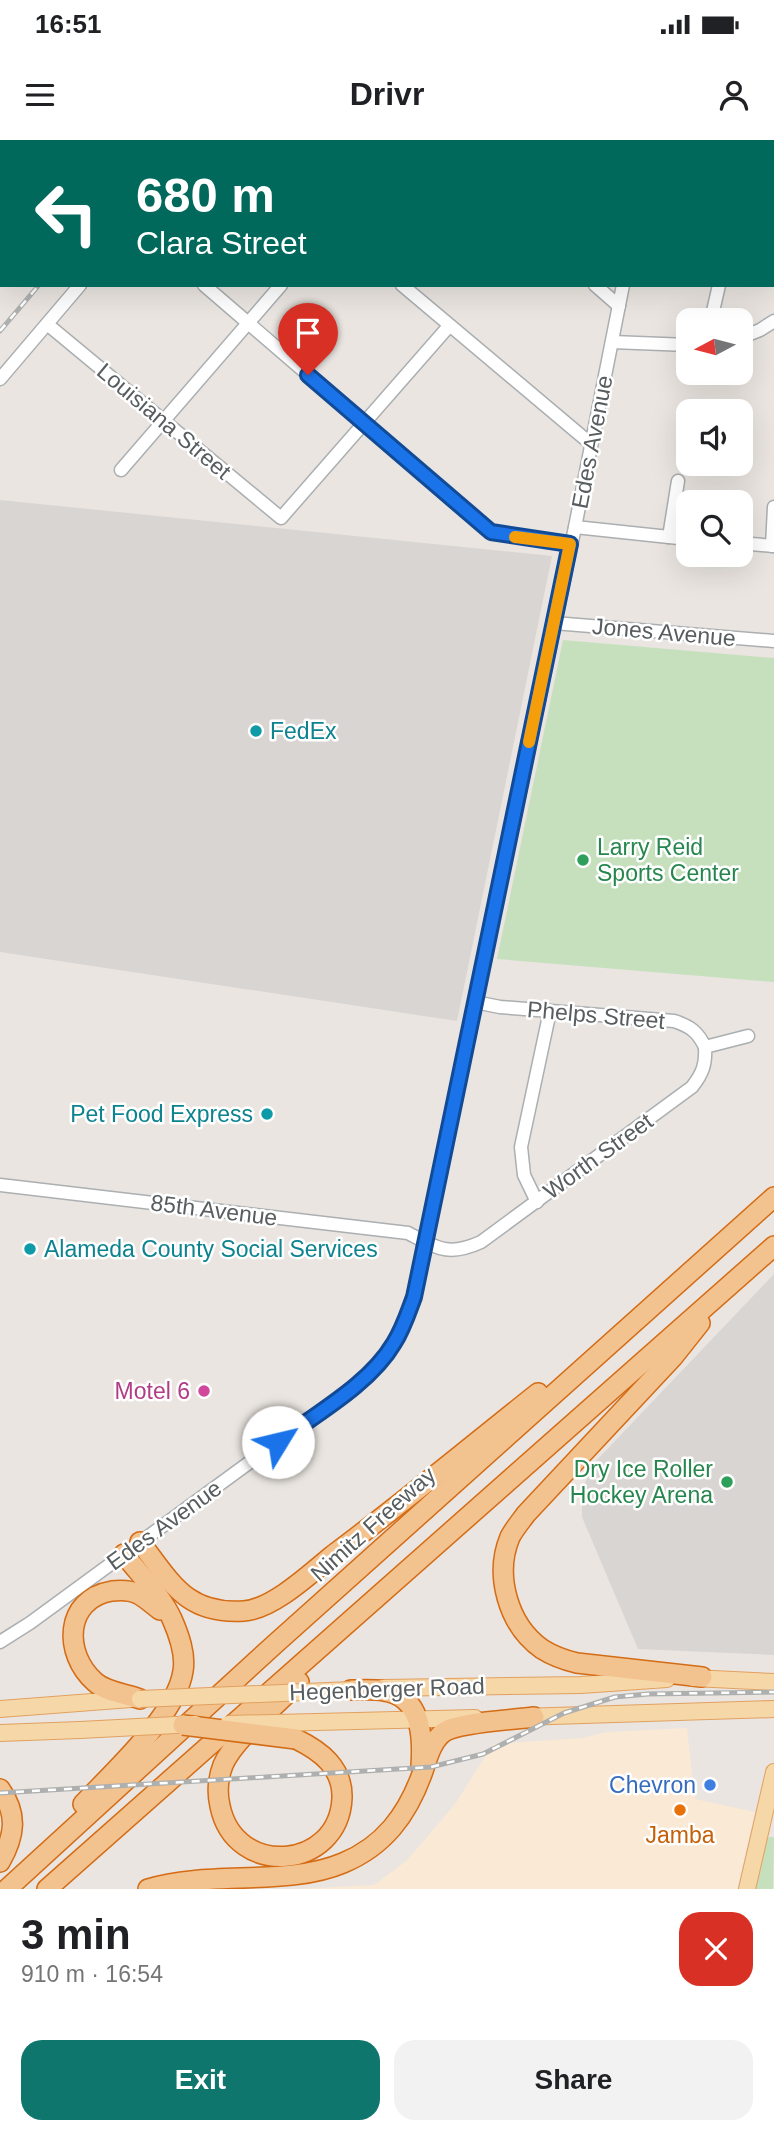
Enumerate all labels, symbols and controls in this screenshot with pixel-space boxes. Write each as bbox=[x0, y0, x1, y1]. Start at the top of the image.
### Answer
text: 16:51 bbox=[35, 9, 102, 39]
icon: menu bbox=[21, 76, 59, 114]
text: Drivr bbox=[350, 76, 424, 112]
icon: person bbox=[715, 76, 753, 114]
icon: left bbox=[21, 168, 112, 259]
text: 680 m bbox=[136, 168, 275, 222]
text: Clara Street bbox=[136, 225, 307, 261]
pin bbox=[278, 303, 338, 375]
north arrow bbox=[676, 308, 752, 385]
map controls bbox=[676, 308, 753, 567]
icon: arrive bbox=[289, 314, 327, 352]
street label: Louisiana Street bbox=[92, 358, 236, 485]
street label: Edes Avenue bbox=[566, 373, 618, 511]
button: sound bbox=[676, 399, 753, 476]
button: search bbox=[676, 490, 753, 567]
street label: Jones Avenue bbox=[591, 613, 737, 651]
place label: FedEx bbox=[270, 718, 337, 744]
marker: FedEx bbox=[248, 723, 264, 739]
place label: Larry Reid Sports Center bbox=[597, 834, 739, 886]
marker: Larry Reid Sports Center bbox=[575, 852, 591, 868]
street label: Phelps Street bbox=[526, 996, 667, 1034]
place label: Pet Food Express bbox=[70, 1101, 253, 1127]
marker: Pet Food Express bbox=[259, 1106, 275, 1122]
street label: Worth Street bbox=[538, 1107, 658, 1204]
street label: 85th Avenue bbox=[149, 1189, 279, 1231]
place label: Alameda County Social Services bbox=[44, 1236, 378, 1262]
marker: Alameda County Social Services bbox=[22, 1241, 38, 1257]
place label: Motel 6 bbox=[115, 1378, 190, 1404]
marker: Motel 6 bbox=[196, 1383, 212, 1399]
position arrow bbox=[241, 1405, 315, 1479]
place label: Dry Ice Roller Hockey Arena bbox=[570, 1456, 713, 1508]
street label: Nimitz Freeway bbox=[305, 1461, 441, 1587]
marker: Dry Ice Roller Hockey Arena bbox=[719, 1474, 735, 1490]
street label: Edes Avenue bbox=[102, 1475, 226, 1575]
street label: Hegenberger Road bbox=[289, 1673, 485, 1705]
place label: Chevron bbox=[609, 1772, 696, 1798]
marker: Chevron bbox=[702, 1777, 718, 1793]
marker: Jamba bbox=[672, 1802, 688, 1818]
place label: Jamba bbox=[645, 1822, 715, 1848]
text: 3 min bbox=[21, 1911, 131, 1958]
button: close bbox=[679, 1912, 753, 1986]
text: 910 m · 16:54 bbox=[21, 1961, 163, 1987]
button: Exit bbox=[21, 2040, 380, 2120]
button: Share bbox=[394, 2040, 753, 2120]

